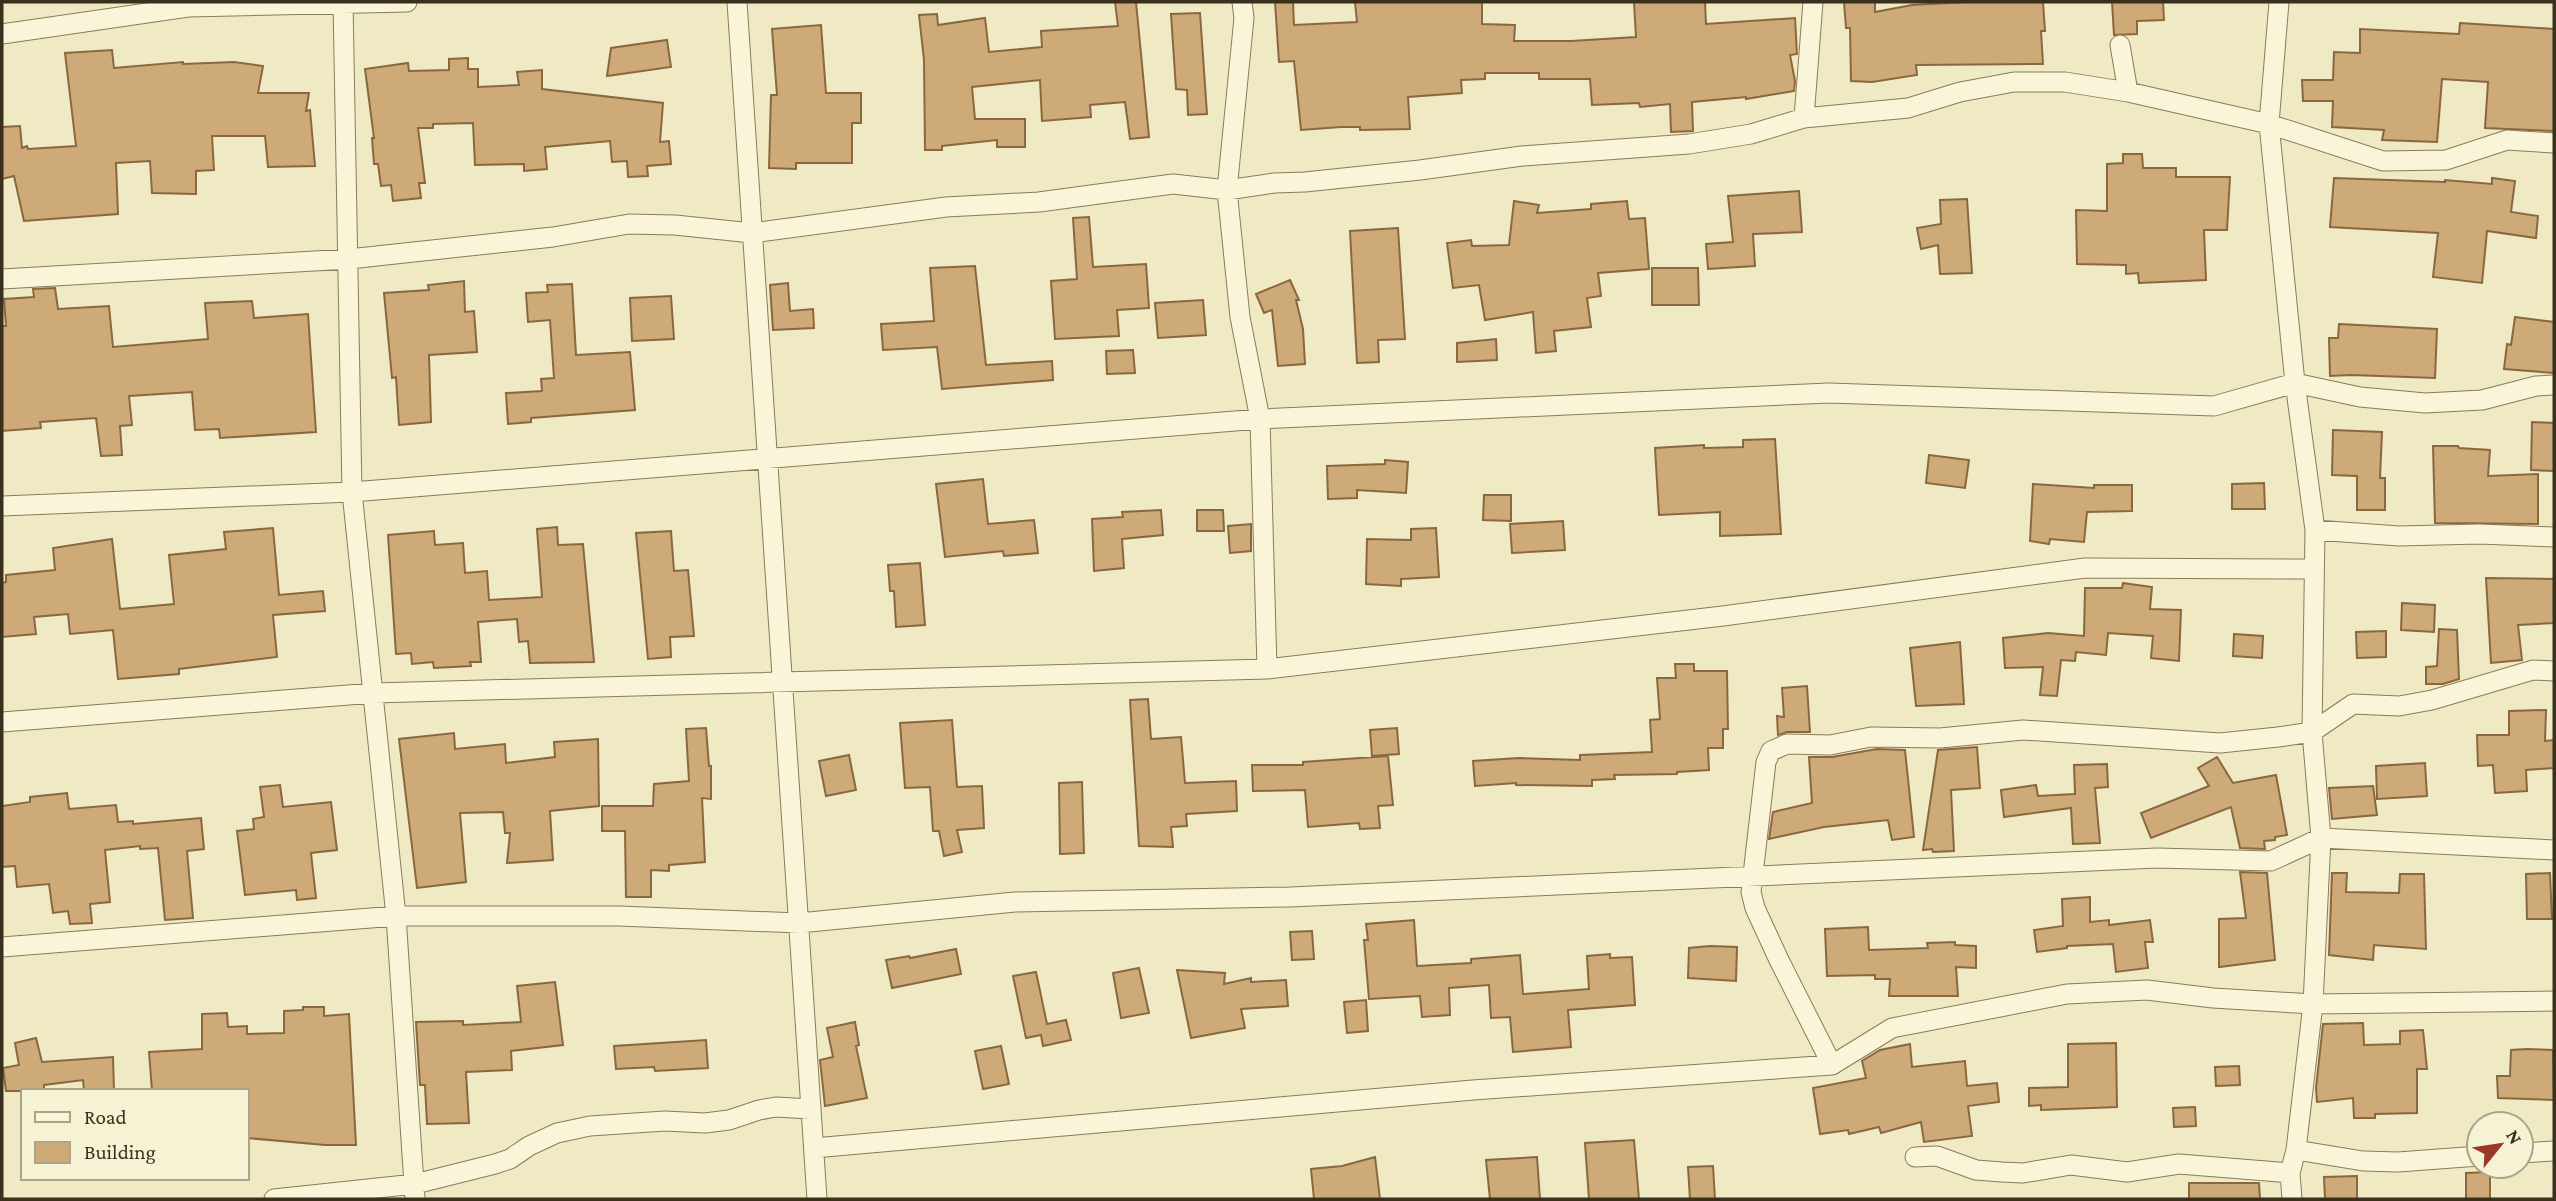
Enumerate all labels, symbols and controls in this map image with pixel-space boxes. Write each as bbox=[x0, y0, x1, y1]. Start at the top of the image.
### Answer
legend bbox=[21, 1089, 248, 1180]
text: Road bbox=[84, 1105, 127, 1129]
north arrow bbox=[2465, 1110, 2535, 1180]
text: N bbox=[2502, 1126, 2527, 1148]
text: Building bbox=[84, 1140, 156, 1164]

